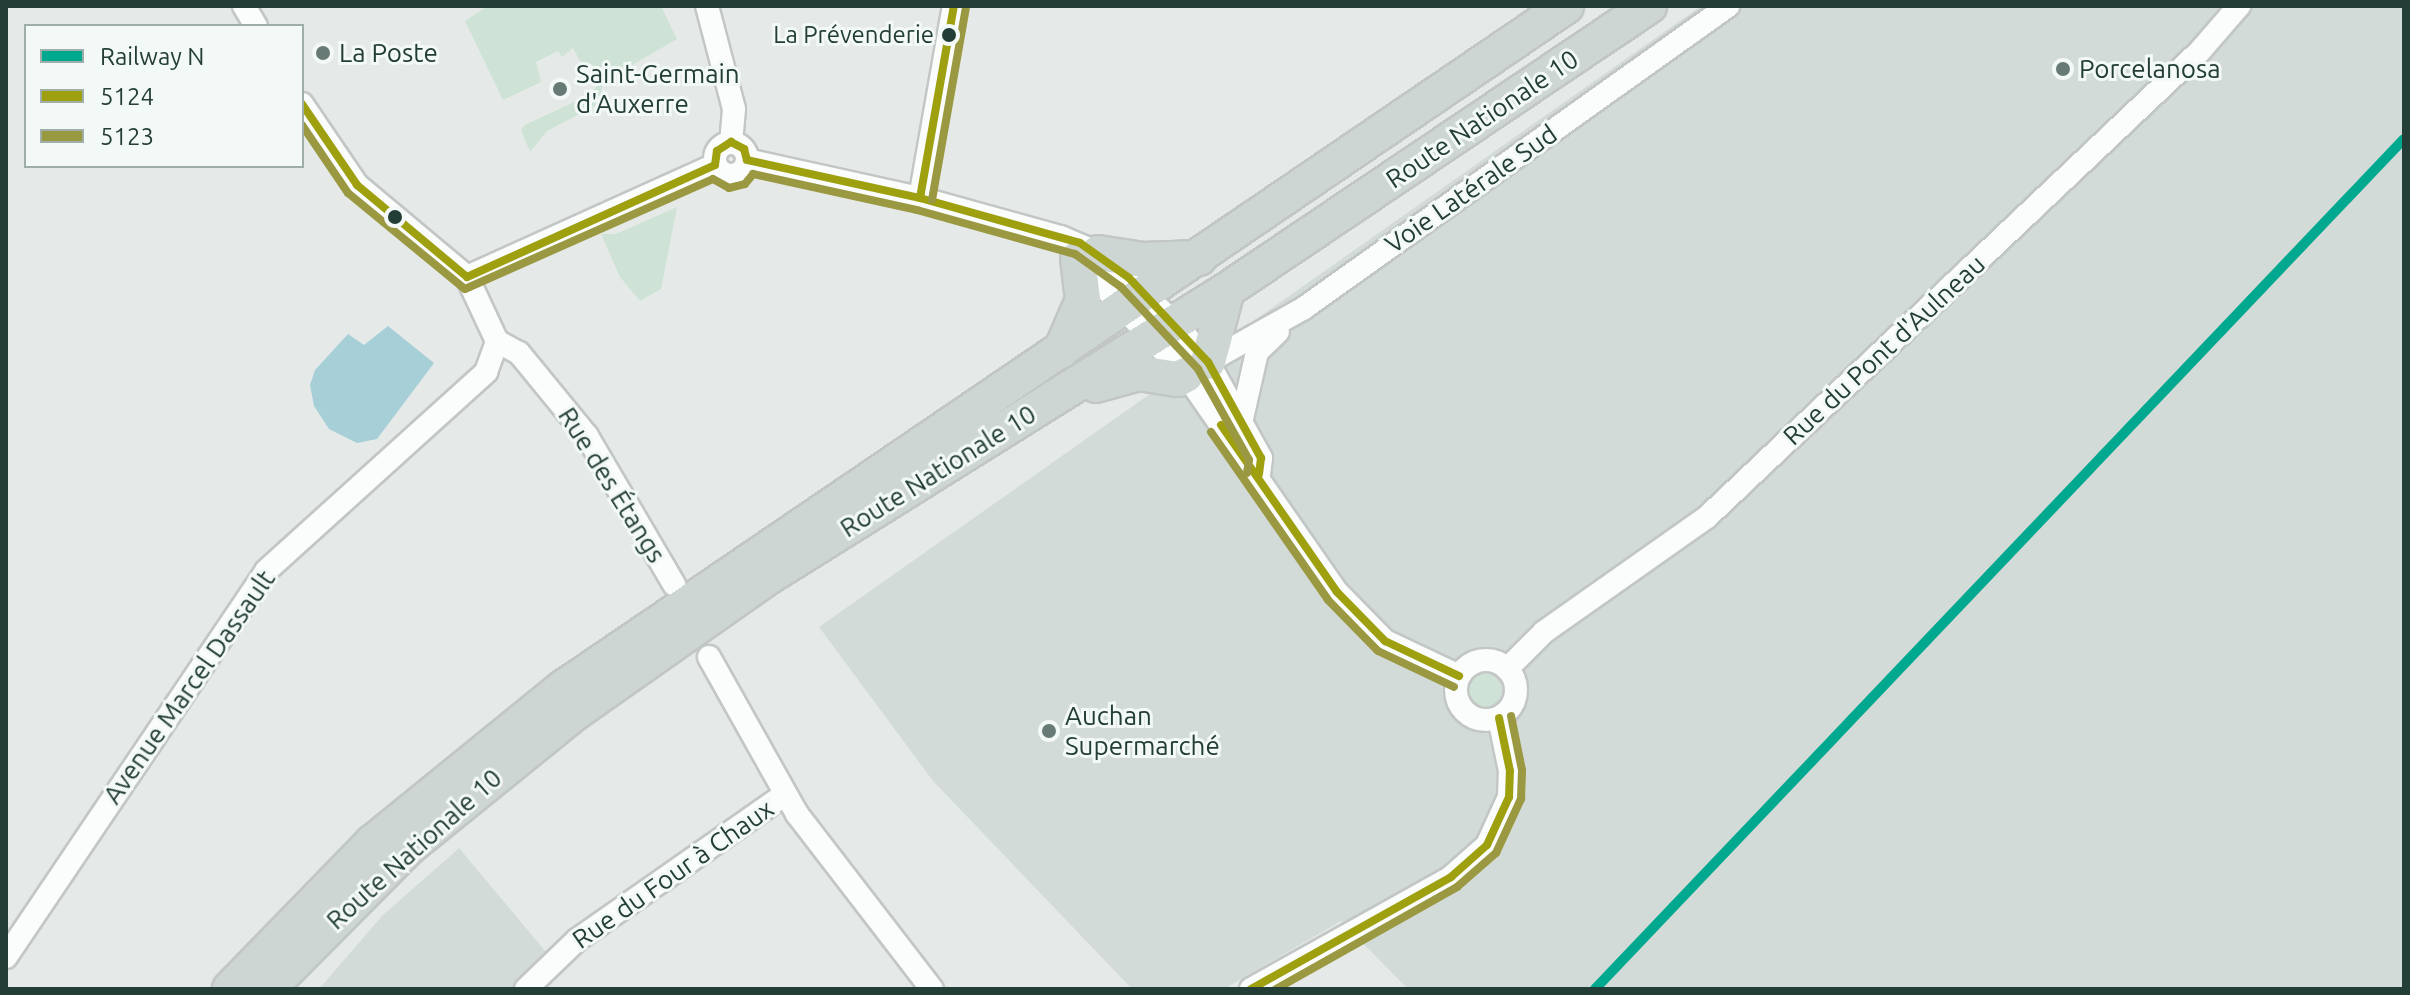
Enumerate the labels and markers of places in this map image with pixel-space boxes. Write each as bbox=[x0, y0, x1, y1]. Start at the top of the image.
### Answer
place label: La Prévenderie bbox=[773, 21, 934, 49]
marker: La Prévenderie bbox=[941, 27, 957, 43]
place label: La Poste bbox=[339, 37, 438, 69]
marker: La Poste bbox=[314, 44, 332, 62]
place label: Porcelanosa bbox=[2079, 53, 2221, 85]
place label: Saint-Germain d'Auxerre bbox=[576, 58, 740, 120]
marker: Porcelanosa bbox=[2054, 60, 2072, 78]
marker: Saint-Germain d'Auxerre bbox=[551, 80, 569, 98]
unlabelled marker bbox=[387, 209, 403, 225]
place label: Auchan Supermarché bbox=[1065, 700, 1220, 762]
marker: Auchan Supermarché bbox=[1040, 722, 1058, 740]

